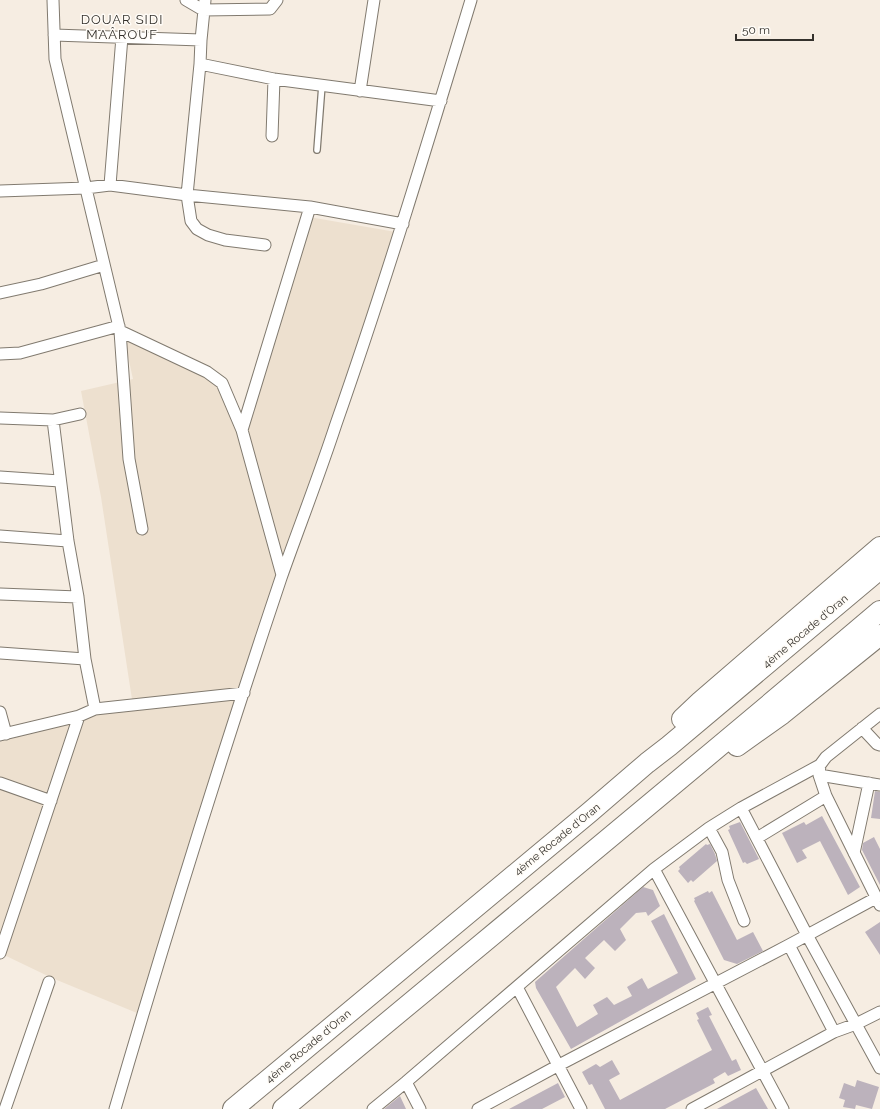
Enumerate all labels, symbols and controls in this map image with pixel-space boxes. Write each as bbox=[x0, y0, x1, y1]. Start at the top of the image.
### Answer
district label: DOUAR SIDI MAÂROUF bbox=[81, 12, 163, 42]
scale bar bbox=[736, 16, 813, 42]
text: 50 m bbox=[742, 23, 770, 37]
street label: 4ème Rocade d'Oran bbox=[760, 592, 850, 671]
street label: 4ème Rocade d'Oran bbox=[512, 801, 603, 878]
street label: 4ème Rocade d'Oran bbox=[263, 1007, 353, 1086]

